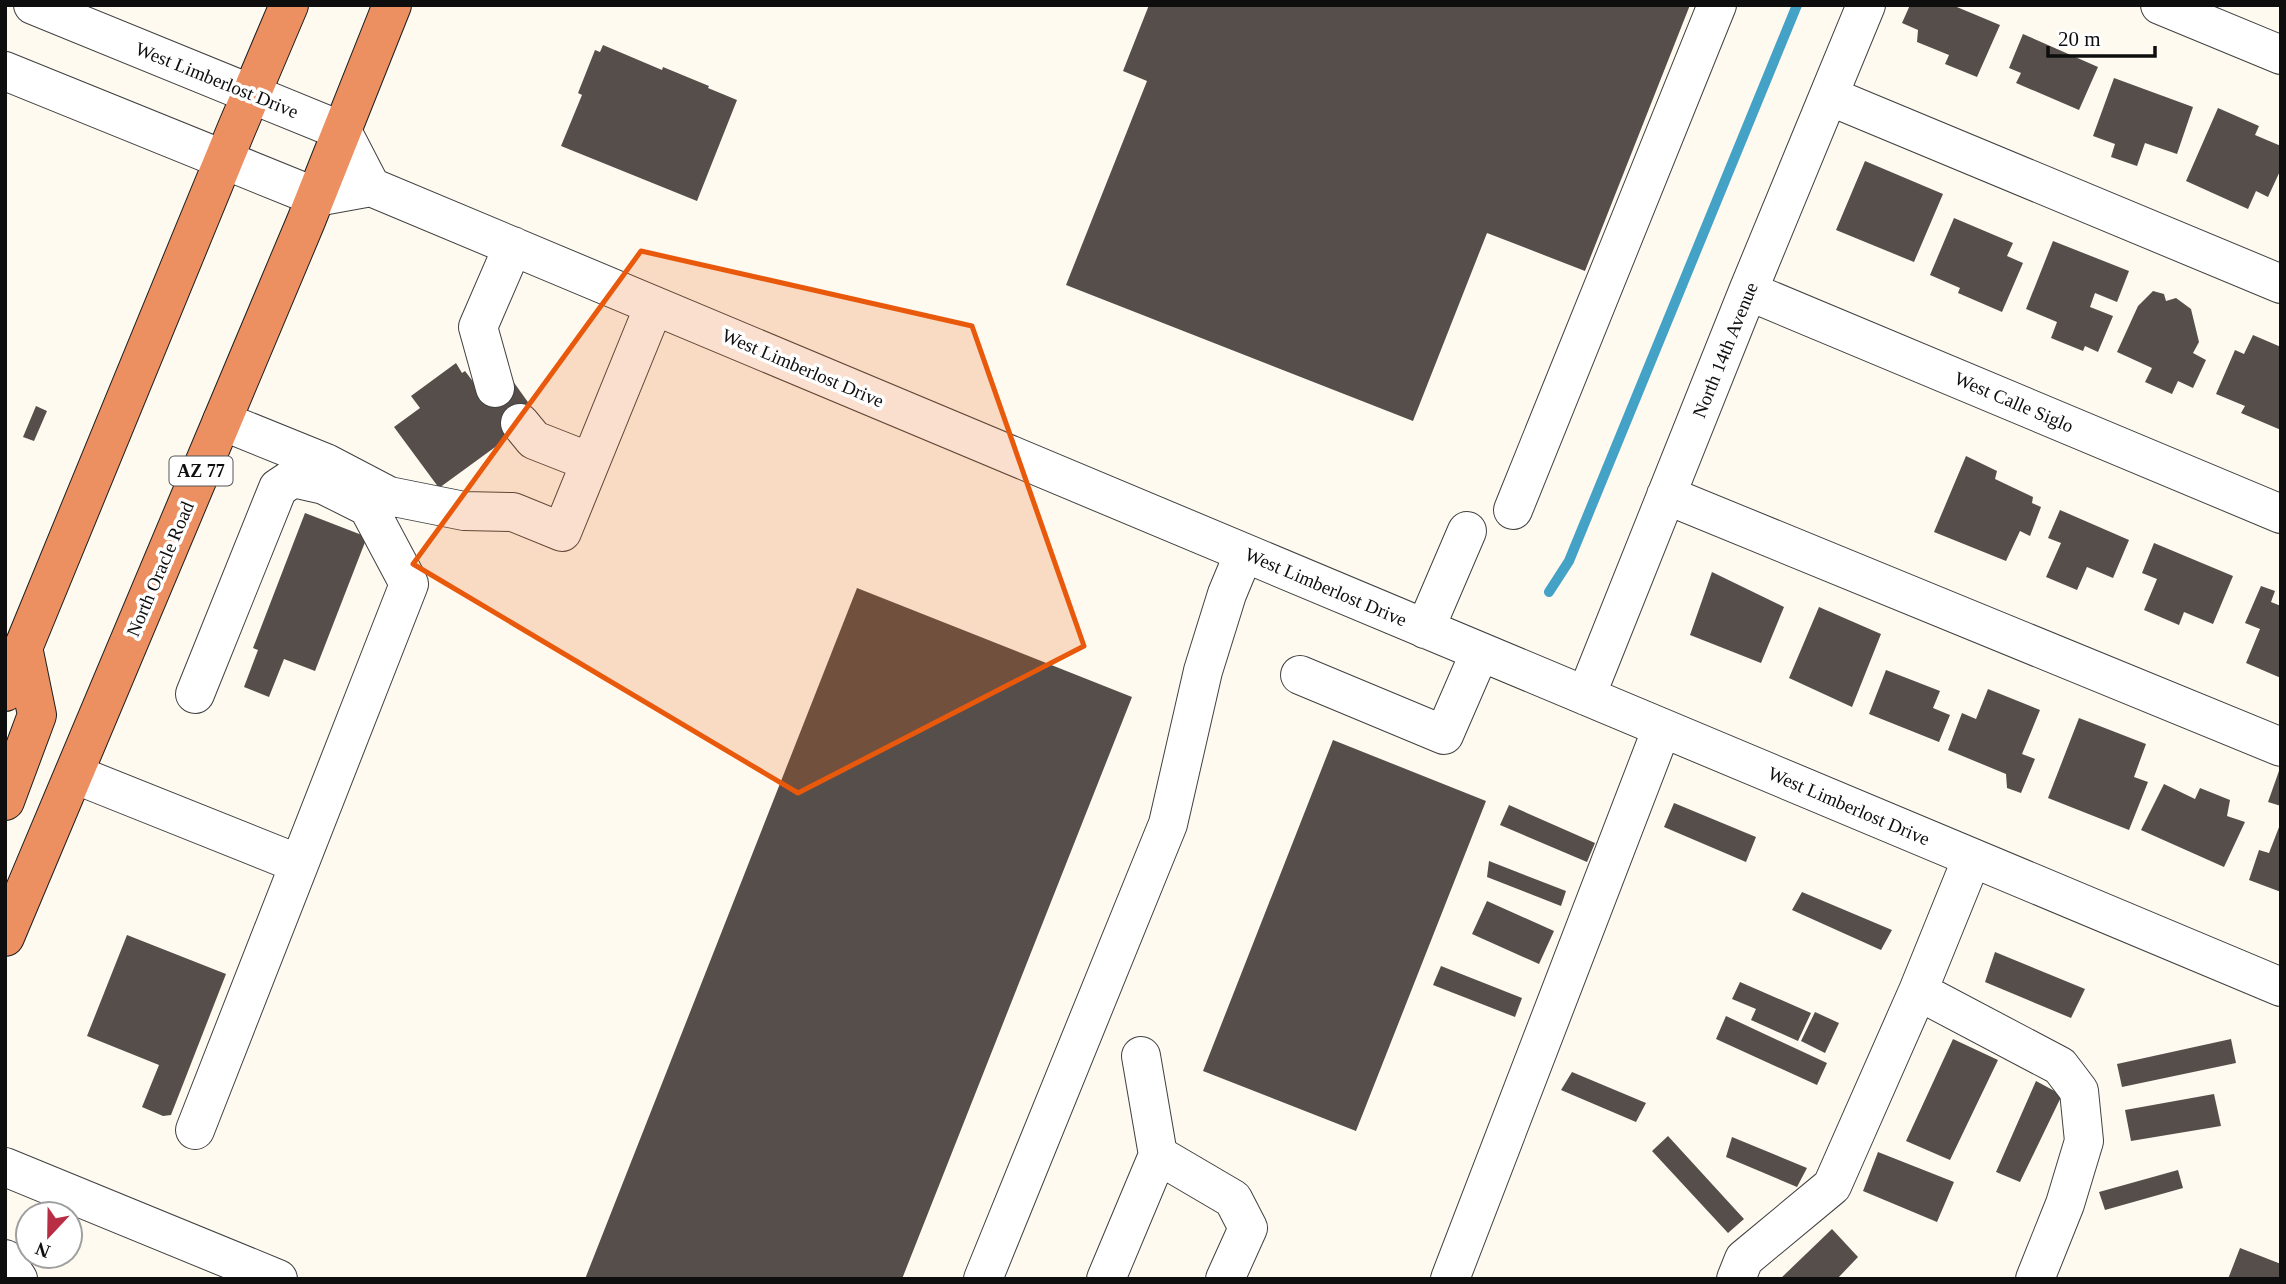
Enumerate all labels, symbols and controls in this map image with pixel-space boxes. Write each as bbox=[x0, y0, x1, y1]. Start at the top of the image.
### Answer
scale bar bbox=[2048, 14, 2155, 58]
text: 20 m bbox=[2058, 27, 2101, 51]
street label: West Limberlost Drive bbox=[133, 38, 301, 122]
street label: North 14th Avenue bbox=[1688, 279, 1762, 421]
street label: West Limberlost Drive bbox=[719, 324, 887, 412]
street label: West Calle Siglo bbox=[1951, 367, 2077, 437]
road number: AZ 77 bbox=[170, 457, 232, 486]
street label: North Oracle Road bbox=[122, 498, 198, 640]
street label: West Limberlost Drive bbox=[1242, 543, 1410, 631]
street label: West Limberlost Drive bbox=[1765, 762, 1933, 850]
north arrow bbox=[14, 1200, 84, 1270]
text: N bbox=[32, 1238, 53, 1263]

